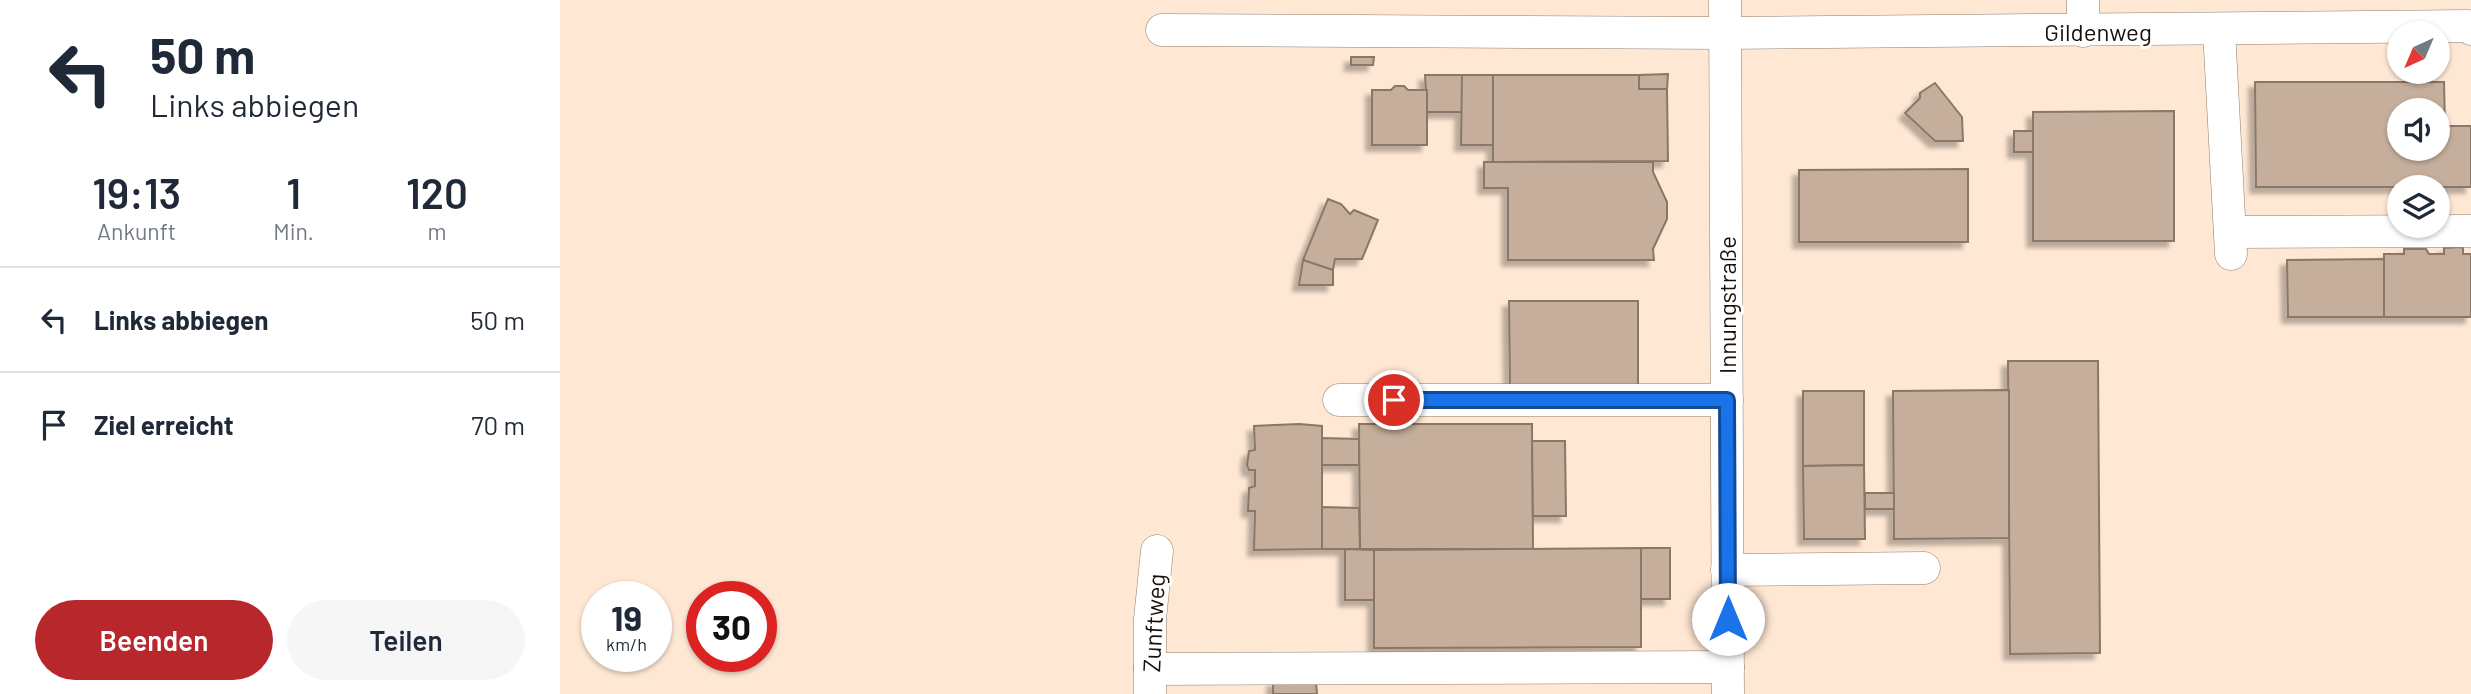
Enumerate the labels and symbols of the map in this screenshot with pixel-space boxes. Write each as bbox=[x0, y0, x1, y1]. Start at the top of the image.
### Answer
street label: Gildenweg bbox=[2044, 17, 2152, 46]
north arrow bbox=[2387, 21, 2450, 84]
street label: Innungstraße bbox=[1712, 236, 1741, 374]
pin bbox=[1364, 370, 1424, 430]
street label: Zunftweg bbox=[1136, 573, 1170, 673]
speed limit sign: 30 bbox=[686, 581, 777, 672]
position arrow bbox=[1691, 582, 1765, 656]

